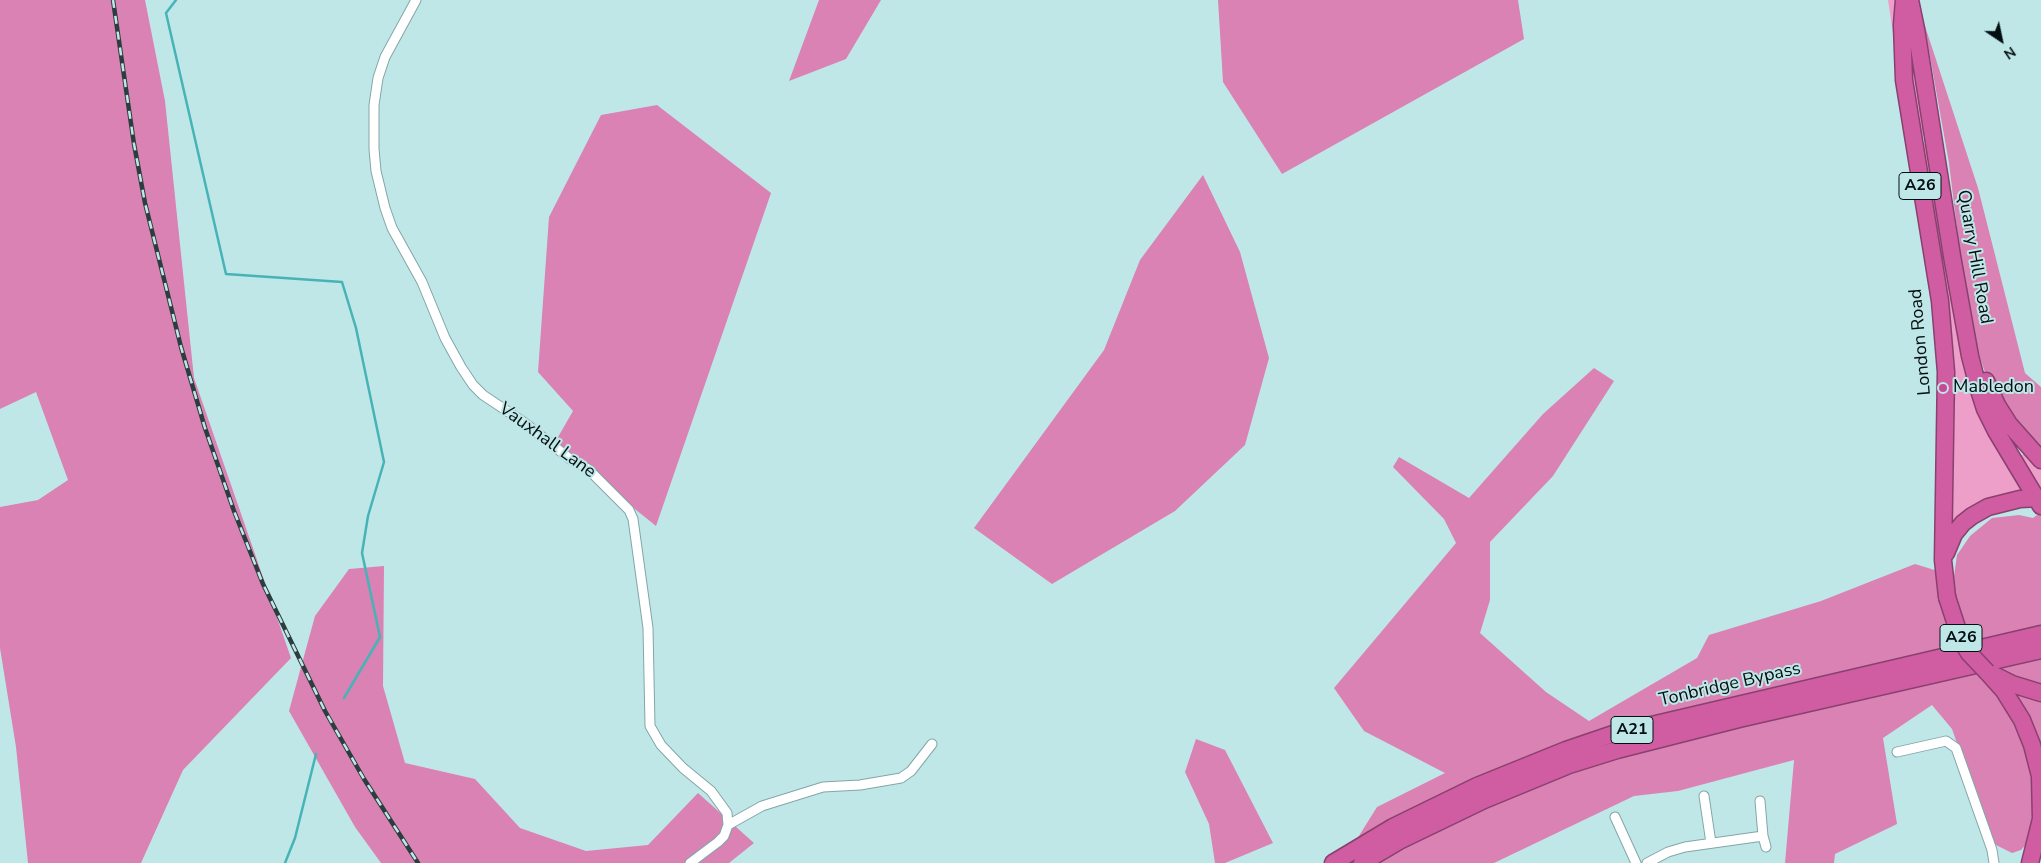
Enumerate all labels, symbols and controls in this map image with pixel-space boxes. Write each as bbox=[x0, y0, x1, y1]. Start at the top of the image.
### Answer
north arrow bbox=[1976, 15, 2026, 65]
text: N bbox=[2000, 42, 2019, 64]
road number: A26 bbox=[1899, 172, 1941, 200]
street label: Quarry Hill Road bbox=[1952, 188, 1996, 326]
street label: London Road bbox=[1906, 288, 1936, 396]
place label: Mabledon bbox=[1953, 377, 2034, 399]
marker: Mabledon bbox=[1937, 382, 1949, 394]
street label: Vauxhall Lane bbox=[494, 399, 600, 483]
road number: A26 bbox=[1940, 624, 1982, 651]
street label: Tonbridge Bypass bbox=[1657, 658, 1803, 712]
road number: A21 bbox=[1611, 716, 1653, 744]

